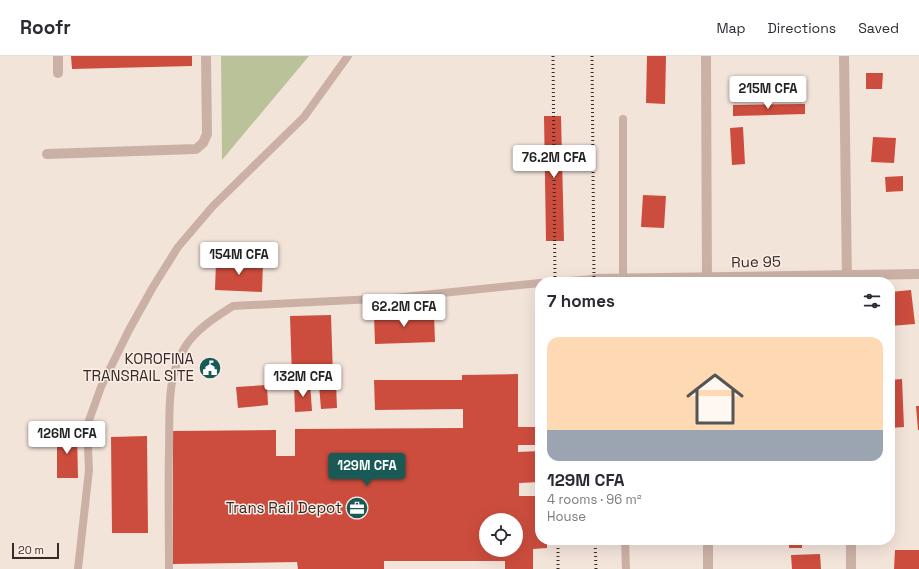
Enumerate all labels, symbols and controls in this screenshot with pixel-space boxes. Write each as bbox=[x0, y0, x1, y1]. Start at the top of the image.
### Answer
text: Roofr bbox=[20, 15, 71, 40]
text: Map bbox=[716, 19, 746, 37]
text: Directions bbox=[768, 19, 836, 37]
text: Saved bbox=[858, 19, 899, 37]
pin: 215M CFA bbox=[727, 76, 809, 110]
text: 215M CFA bbox=[738, 80, 798, 97]
pin: 76.2M CFA bbox=[508, 145, 600, 179]
text: 76.2M CFA bbox=[522, 149, 586, 166]
pin: 154M CFA bbox=[198, 242, 280, 276]
text: 154M CFA bbox=[209, 246, 269, 263]
street label: Rue 95 bbox=[731, 252, 781, 271]
text: 7 homes bbox=[547, 290, 615, 312]
icon: filters bbox=[861, 290, 883, 312]
pin: 62.2M CFA bbox=[358, 294, 450, 328]
text: 62.2M CFA bbox=[371, 298, 437, 315]
place label: KOROFINA TRANSRAIL SITE bbox=[83, 349, 195, 385]
public building icon: KOROFINA TRANSRAIL SITE bbox=[197, 355, 223, 381]
icon: home bbox=[679, 363, 751, 435]
pin: 132M CFA bbox=[262, 364, 344, 398]
text: 132M CFA bbox=[273, 368, 333, 385]
pin: 126M CFA bbox=[26, 421, 108, 455]
text: 126M CFA bbox=[37, 425, 97, 442]
pin: 129M CFA bbox=[326, 453, 408, 487]
text: 129M CFA bbox=[337, 457, 397, 474]
text: 129M CFA bbox=[547, 469, 625, 491]
text: 4 rooms · 96 m² bbox=[547, 491, 642, 508]
office icon: Trans Rail Depot bbox=[344, 495, 370, 521]
place label: Trans Rail Depot bbox=[226, 498, 342, 517]
text: House bbox=[547, 508, 586, 525]
map controls bbox=[479, 513, 523, 557]
button: locate bbox=[479, 513, 523, 557]
scale bar bbox=[12, 541, 59, 560]
text: 20 m bbox=[18, 543, 44, 557]

